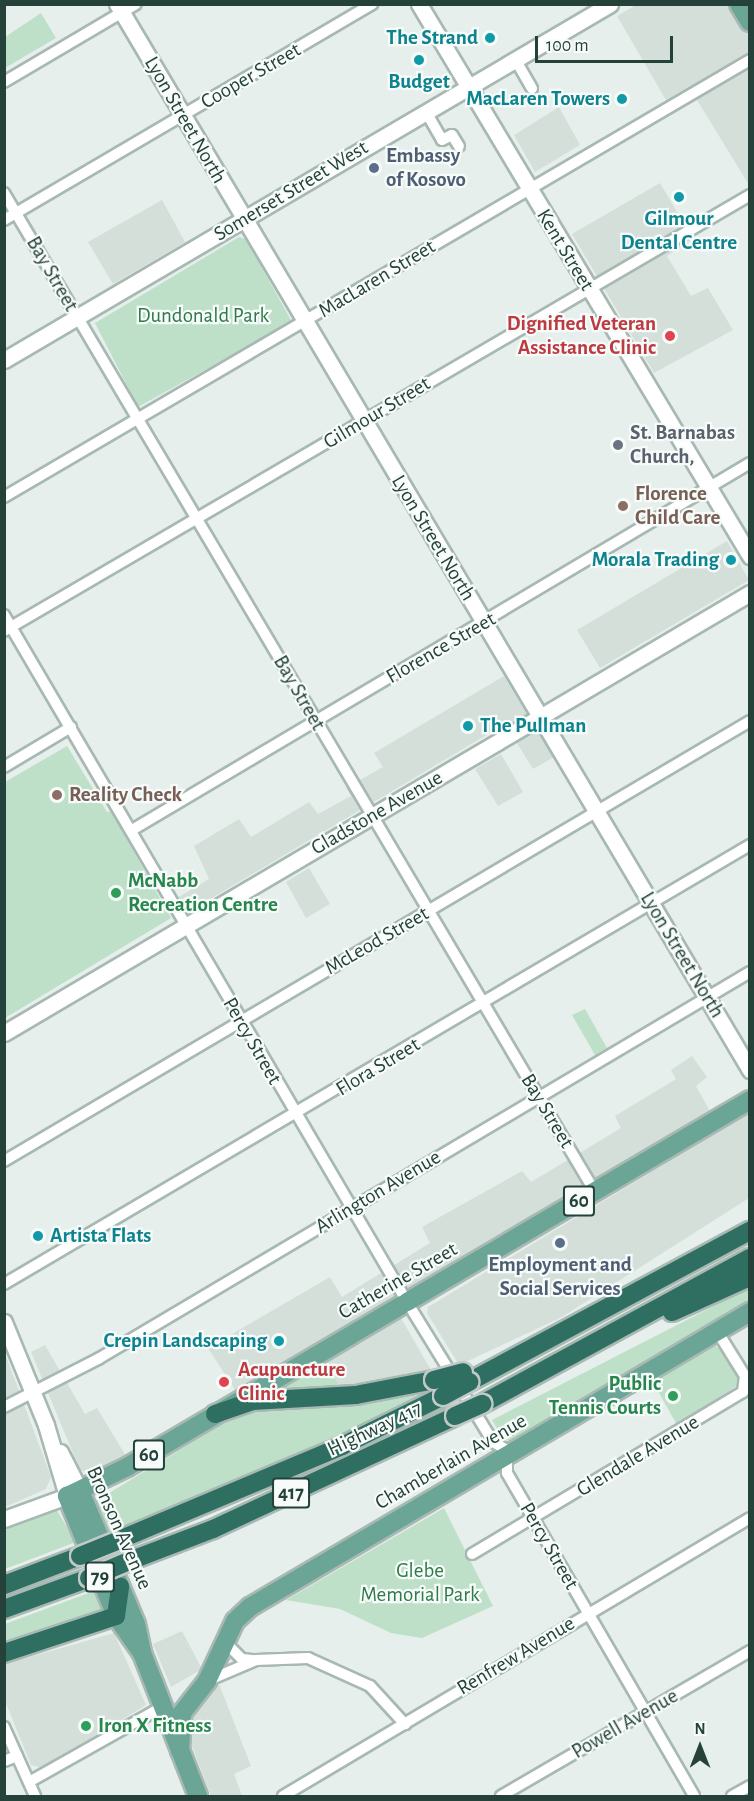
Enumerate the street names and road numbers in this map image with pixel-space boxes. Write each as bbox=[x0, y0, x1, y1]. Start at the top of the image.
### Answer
street label: Cooper Street bbox=[197, 37, 305, 115]
street label: Lyon Street North bbox=[138, 52, 232, 188]
street label: Somerset Street West bbox=[209, 135, 373, 247]
street label: Kent Street bbox=[531, 204, 599, 296]
street label: Bay Street bbox=[20, 232, 84, 316]
street label: MacLaren Street bbox=[314, 234, 440, 324]
street label: Gilmour Street bbox=[319, 371, 435, 455]
street label: Lyon Street North bbox=[385, 470, 481, 606]
street label: Florence Street bbox=[382, 607, 500, 689]
street label: Bay Street bbox=[267, 651, 331, 735]
street label: Gladstone Avenue bbox=[307, 765, 447, 861]
street label: Lyon Street North bbox=[634, 887, 730, 1023]
street label: McLeod Street bbox=[321, 901, 433, 981]
street label: Percy Street bbox=[217, 993, 287, 1089]
street label: Flora Street bbox=[331, 1032, 425, 1102]
street label: Bay Street bbox=[515, 1069, 579, 1153]
street label: Arlington Avenue bbox=[311, 1145, 445, 1239]
road number: 60 bbox=[562, 1184, 596, 1218]
street label: Catherine Street bbox=[334, 1237, 462, 1325]
street label: Highway 417 bbox=[323, 1396, 427, 1462]
street label: Chamberlain Avenue bbox=[371, 1408, 531, 1516]
street label: Glendale Avenue bbox=[572, 1410, 704, 1502]
road number: 60 bbox=[132, 1438, 166, 1472]
street label: Bronson Avenue bbox=[81, 1463, 157, 1593]
road number: 417 bbox=[272, 1476, 310, 1510]
street label: Percy Street bbox=[514, 1498, 584, 1594]
road number: 79 bbox=[84, 1560, 116, 1594]
street label: Renfrew Avenue bbox=[453, 1611, 579, 1701]
street label: Powell Avenue bbox=[567, 1683, 683, 1765]

